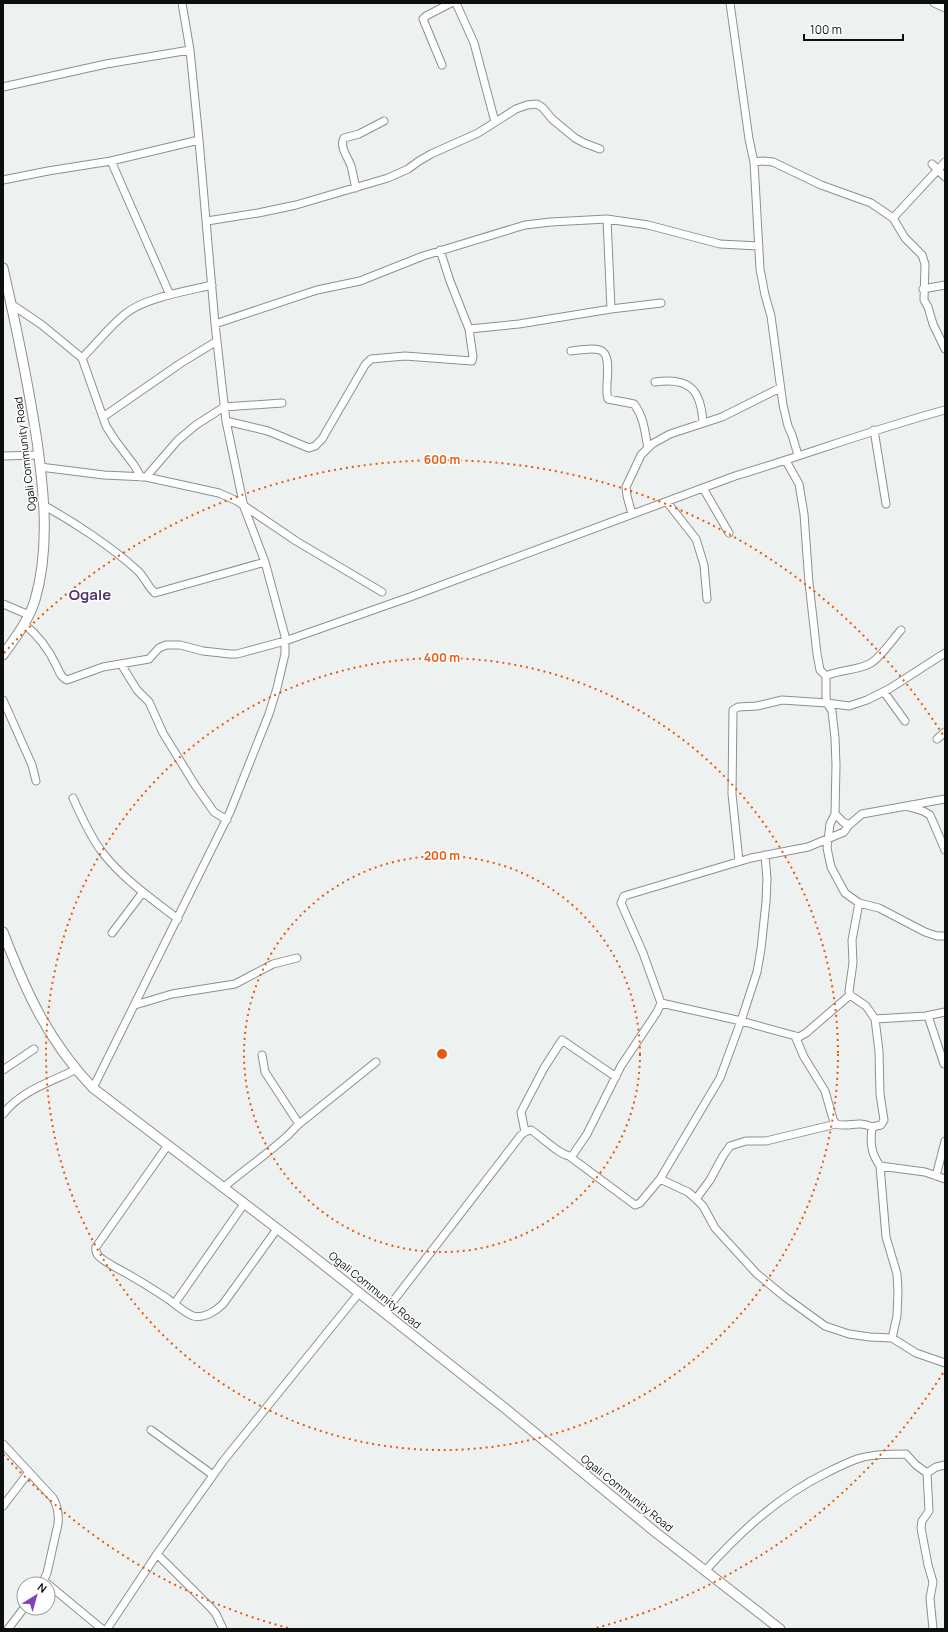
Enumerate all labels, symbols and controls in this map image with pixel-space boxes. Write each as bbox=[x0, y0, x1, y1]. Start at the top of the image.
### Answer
scale bar bbox=[804, 16, 903, 42]
text: 100 m bbox=[810, 21, 842, 38]
street label: Ogali Community Road bbox=[10, 396, 39, 512]
text: 600 m bbox=[424, 451, 460, 468]
district label: Ogale bbox=[69, 584, 111, 605]
text: 400 m bbox=[424, 649, 460, 666]
text: 200 m bbox=[424, 847, 460, 864]
centre of rings bbox=[435, 1047, 449, 1061]
street label: Ogali Community Road bbox=[326, 1248, 425, 1332]
street label: Ogali Community Road bbox=[578, 1451, 677, 1535]
north arrow bbox=[16, 1576, 56, 1616]
text: N bbox=[35, 1579, 50, 1596]

